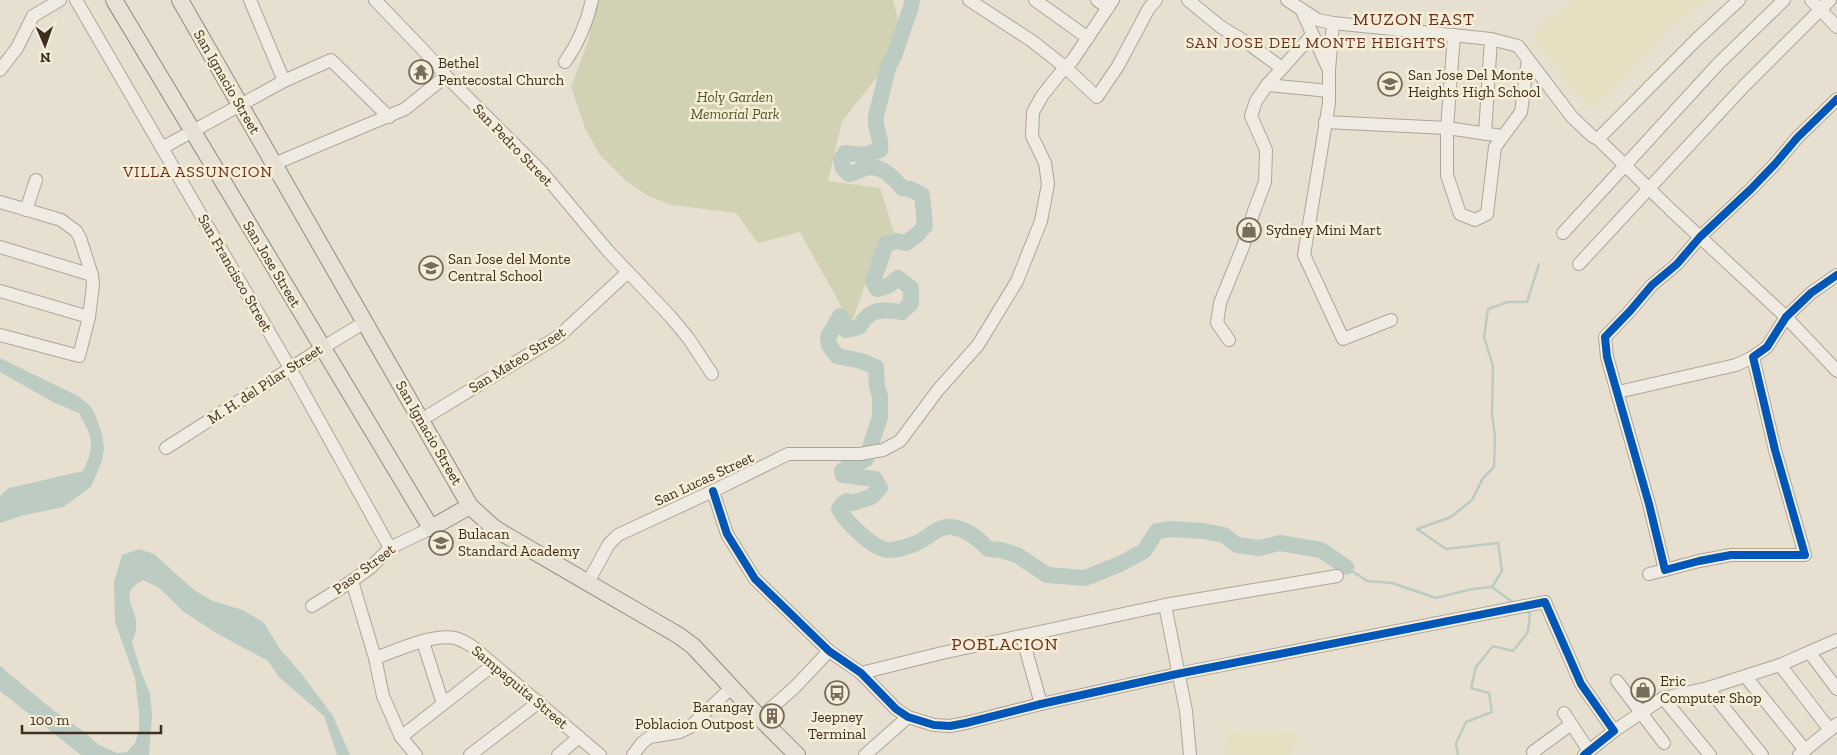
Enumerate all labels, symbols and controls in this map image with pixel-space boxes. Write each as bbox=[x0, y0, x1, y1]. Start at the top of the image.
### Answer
district label: MUZON EAST bbox=[1353, 8, 1475, 30]
north arrow bbox=[20, 20, 70, 70]
street label: San Ignacio Street bbox=[190, 27, 264, 138]
district label: SAN JOSE DEL MONTE HEIGHTS bbox=[1186, 33, 1446, 52]
text: N bbox=[39, 49, 51, 66]
place label: Bethel Pentecostal Church bbox=[438, 54, 565, 89]
temple icon: Bethel Pentecostal Church bbox=[408, 59, 434, 85]
place label: San Jose Del Monte Heights High School bbox=[1408, 66, 1541, 101]
school or university icon: San Jose Del Monte Heights High School bbox=[1377, 71, 1403, 97]
park label: Holy Garden Memorial Park bbox=[690, 88, 780, 123]
street label: San Pedro Street bbox=[469, 100, 557, 190]
district label: VILLA ASSUNCION bbox=[122, 162, 273, 181]
street label: San Francisco Street bbox=[194, 211, 276, 335]
shop icon: Sydney Mini Mart bbox=[1236, 217, 1262, 243]
street label: San Jose Street bbox=[239, 218, 305, 311]
place label: Sydney Mini Mart bbox=[1266, 221, 1382, 239]
place label: San Jose del Monte Central School bbox=[448, 250, 571, 285]
school or university icon: San Jose del Monte Central School bbox=[418, 255, 444, 281]
street label: San Mateo Street bbox=[465, 323, 569, 397]
street label: M. H. del Pilar Street bbox=[204, 340, 326, 428]
street label: San Ignacio Street bbox=[392, 378, 466, 489]
street label: San Lucas Street bbox=[652, 448, 757, 510]
place label: Bulacan Standard Academy bbox=[458, 525, 580, 560]
school or university icon: Bulacan Standard Academy bbox=[428, 530, 454, 556]
street label: Paso Street bbox=[329, 540, 399, 598]
district label: POBLACION bbox=[951, 633, 1059, 655]
street label: Sampaguita Street bbox=[468, 641, 572, 733]
place label: Eric Computer Shop bbox=[1660, 672, 1761, 707]
shop icon: Eric Computer Shop bbox=[1630, 677, 1656, 703]
bus stop icon: Jeepney Terminal bbox=[824, 680, 850, 706]
place label: Barangay Poblacion Outpost bbox=[635, 698, 754, 733]
scale bar bbox=[22, 702, 161, 734]
building icon: Barangay Poblacion Outpost bbox=[759, 703, 785, 729]
place label: Jeepney Terminal bbox=[808, 708, 866, 743]
text: 100 m bbox=[30, 711, 69, 729]

